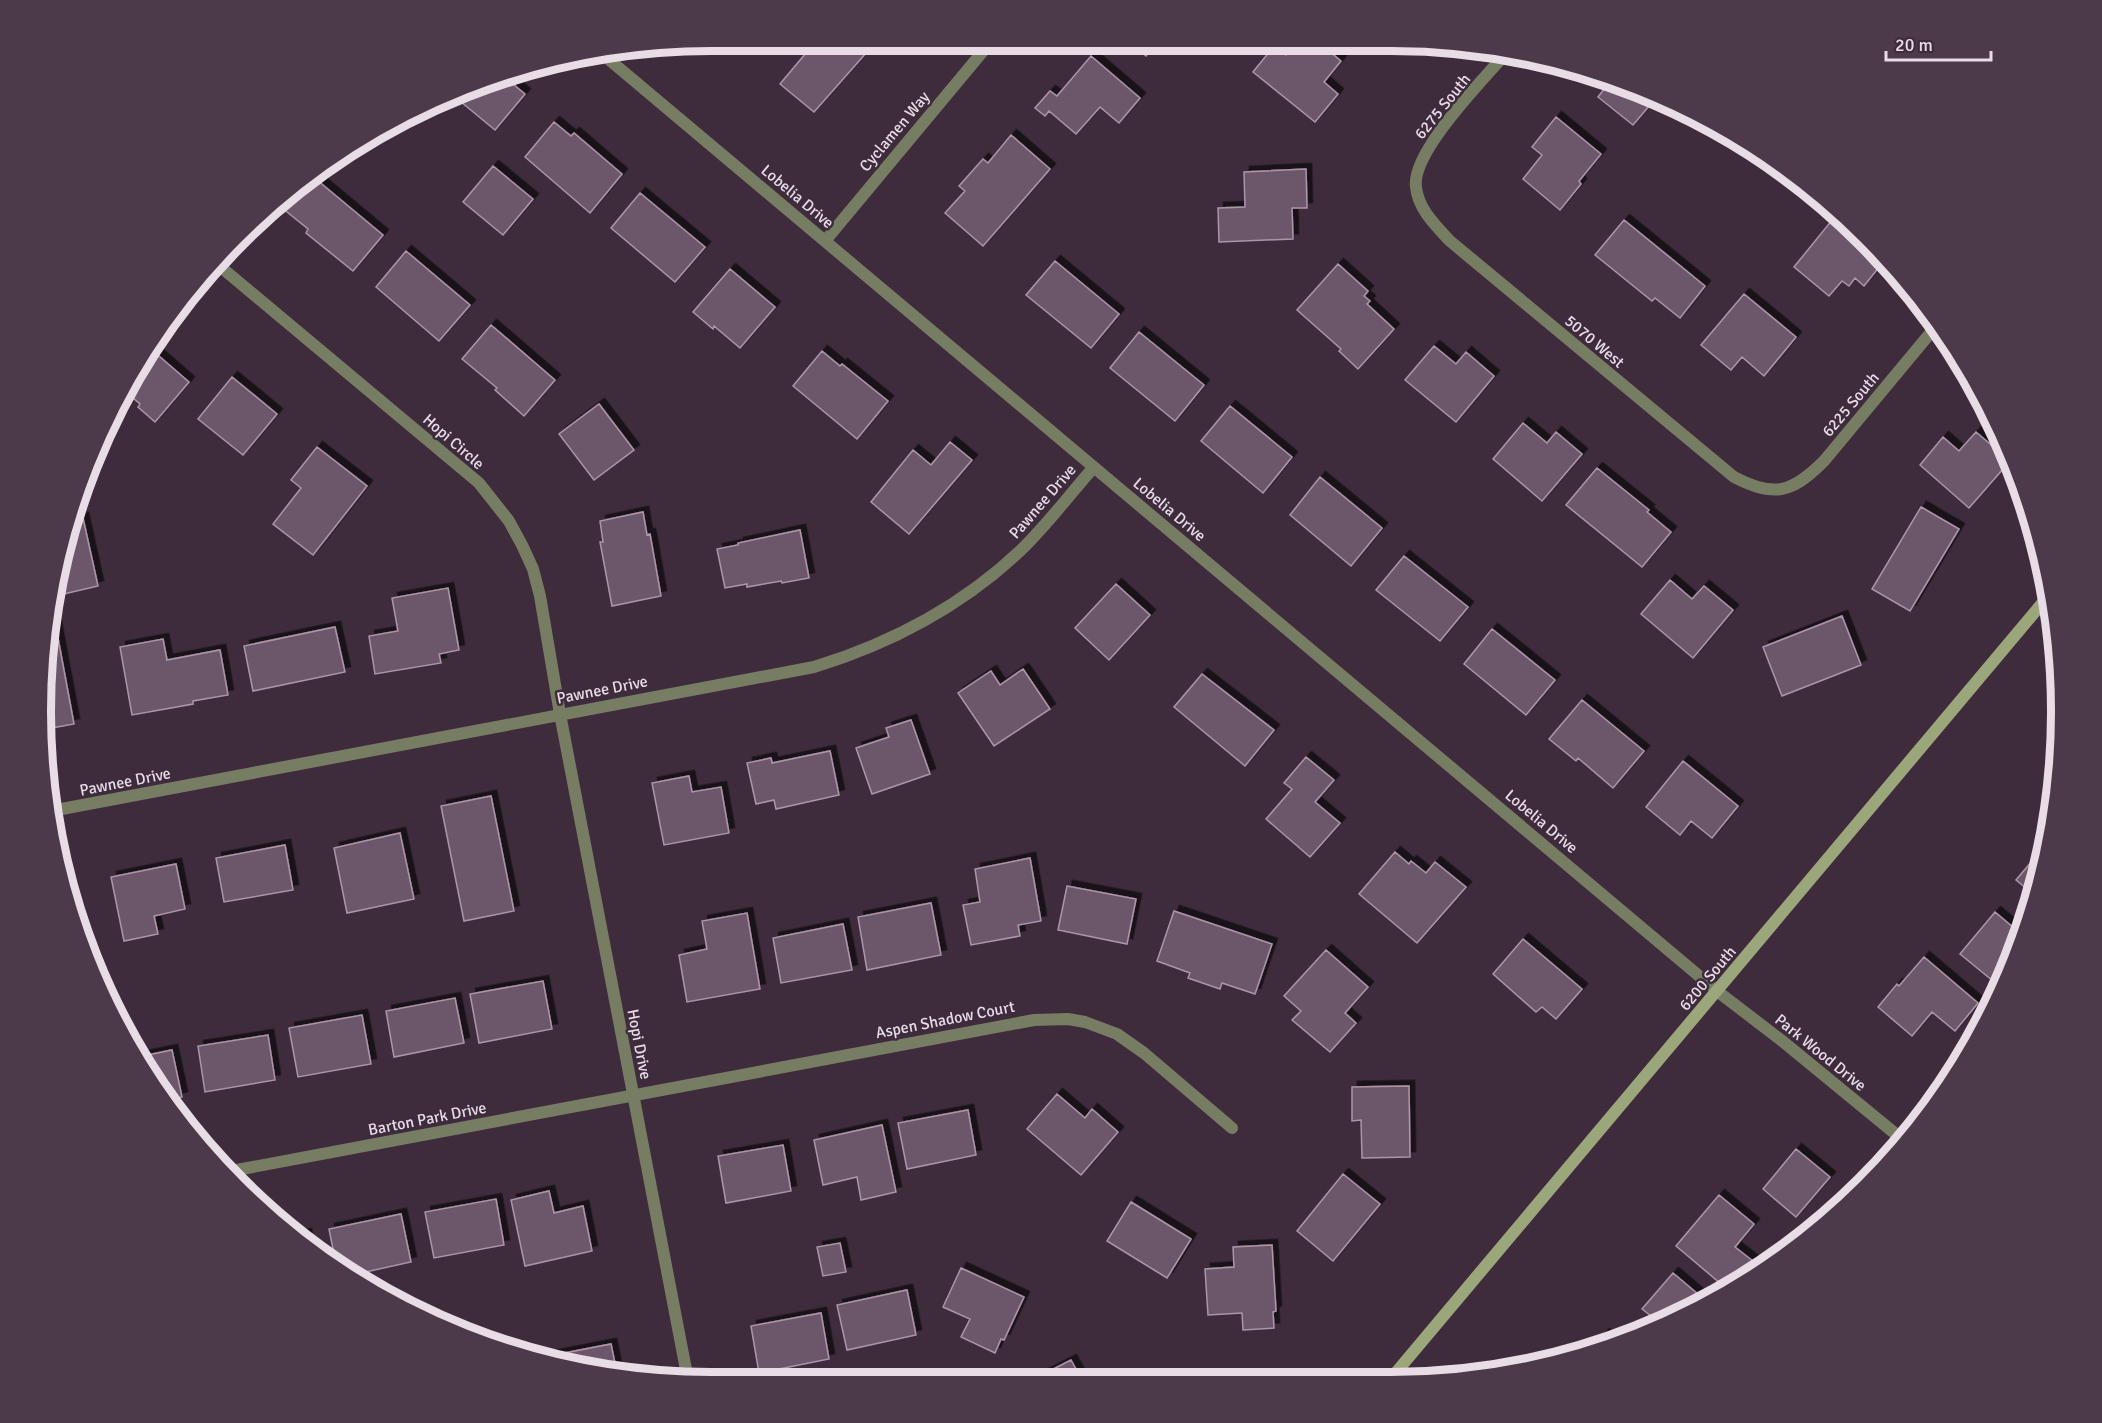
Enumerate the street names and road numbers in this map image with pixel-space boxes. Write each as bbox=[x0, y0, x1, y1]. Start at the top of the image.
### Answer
street label: 6275 South bbox=[1410, 70, 1475, 143]
street label: Cyclamen Way bbox=[855, 87, 934, 176]
street label: Lobelia Drive bbox=[757, 160, 838, 233]
street label: 5070 West bbox=[1560, 311, 1629, 373]
street label: 6225 South bbox=[1818, 368, 1884, 441]
street label: Hopi Circle bbox=[418, 410, 488, 474]
street label: Pawnee Drive bbox=[1005, 460, 1081, 543]
street label: Lobelia Drive bbox=[1129, 473, 1210, 546]
street label: Pawnee Drive bbox=[555, 671, 649, 709]
street label: Pawnee Drive bbox=[78, 763, 172, 801]
street label: Lobelia Drive bbox=[1501, 785, 1582, 858]
street label: 6200 South bbox=[1675, 942, 1741, 1015]
street label: Aspen Shadow Court bbox=[874, 997, 1017, 1043]
street label: Hopi Drive bbox=[622, 1007, 656, 1081]
street label: Park Wood Drive bbox=[1771, 1010, 1870, 1096]
street label: Barton Park Drive bbox=[366, 1098, 488, 1140]

